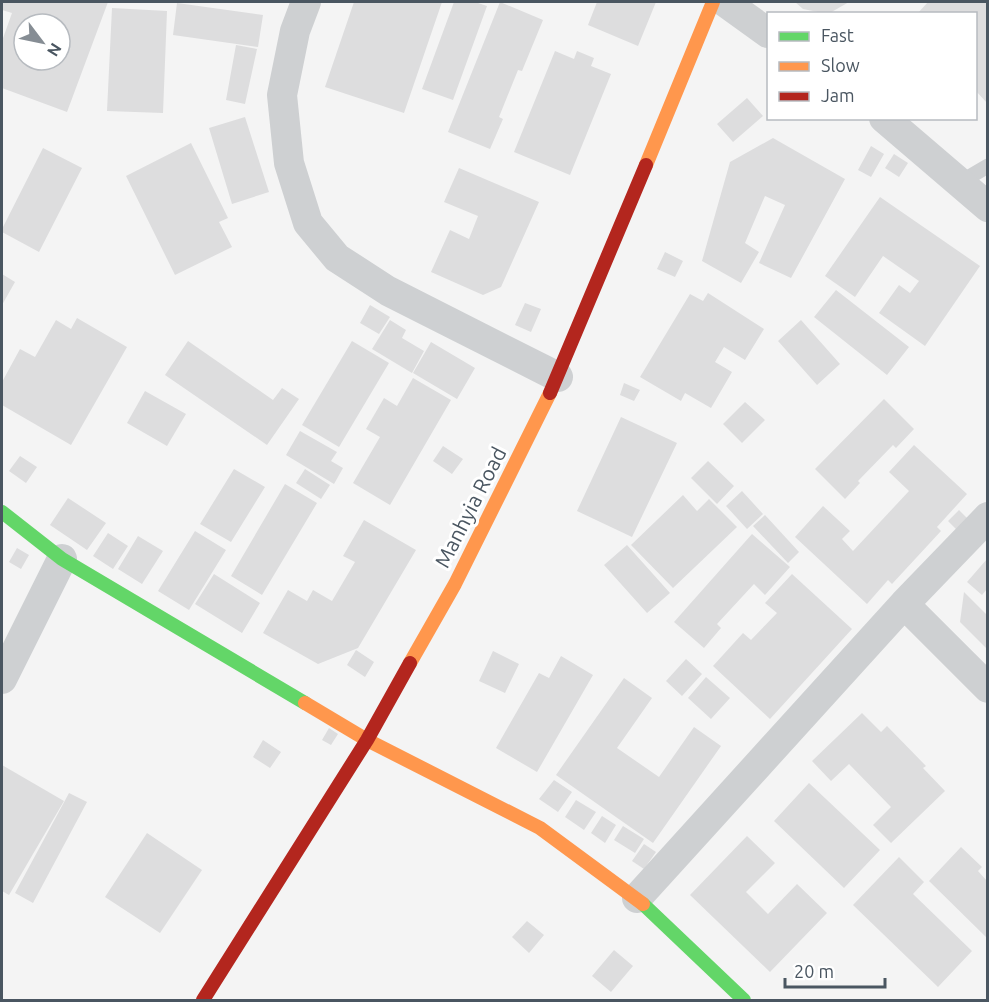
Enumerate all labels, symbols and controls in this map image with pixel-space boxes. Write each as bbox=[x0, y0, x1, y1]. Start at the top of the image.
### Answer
north arrow bbox=[12, 12, 72, 72]
legend bbox=[767, 12, 977, 120]
text: Fast bbox=[821, 25, 854, 45]
text: N bbox=[44, 40, 66, 60]
text: Slow bbox=[821, 55, 860, 75]
text: Jam bbox=[821, 85, 855, 105]
street label: Manhyia Road bbox=[429, 443, 511, 571]
scale bar bbox=[785, 951, 886, 989]
text: 20 m bbox=[794, 961, 834, 981]

